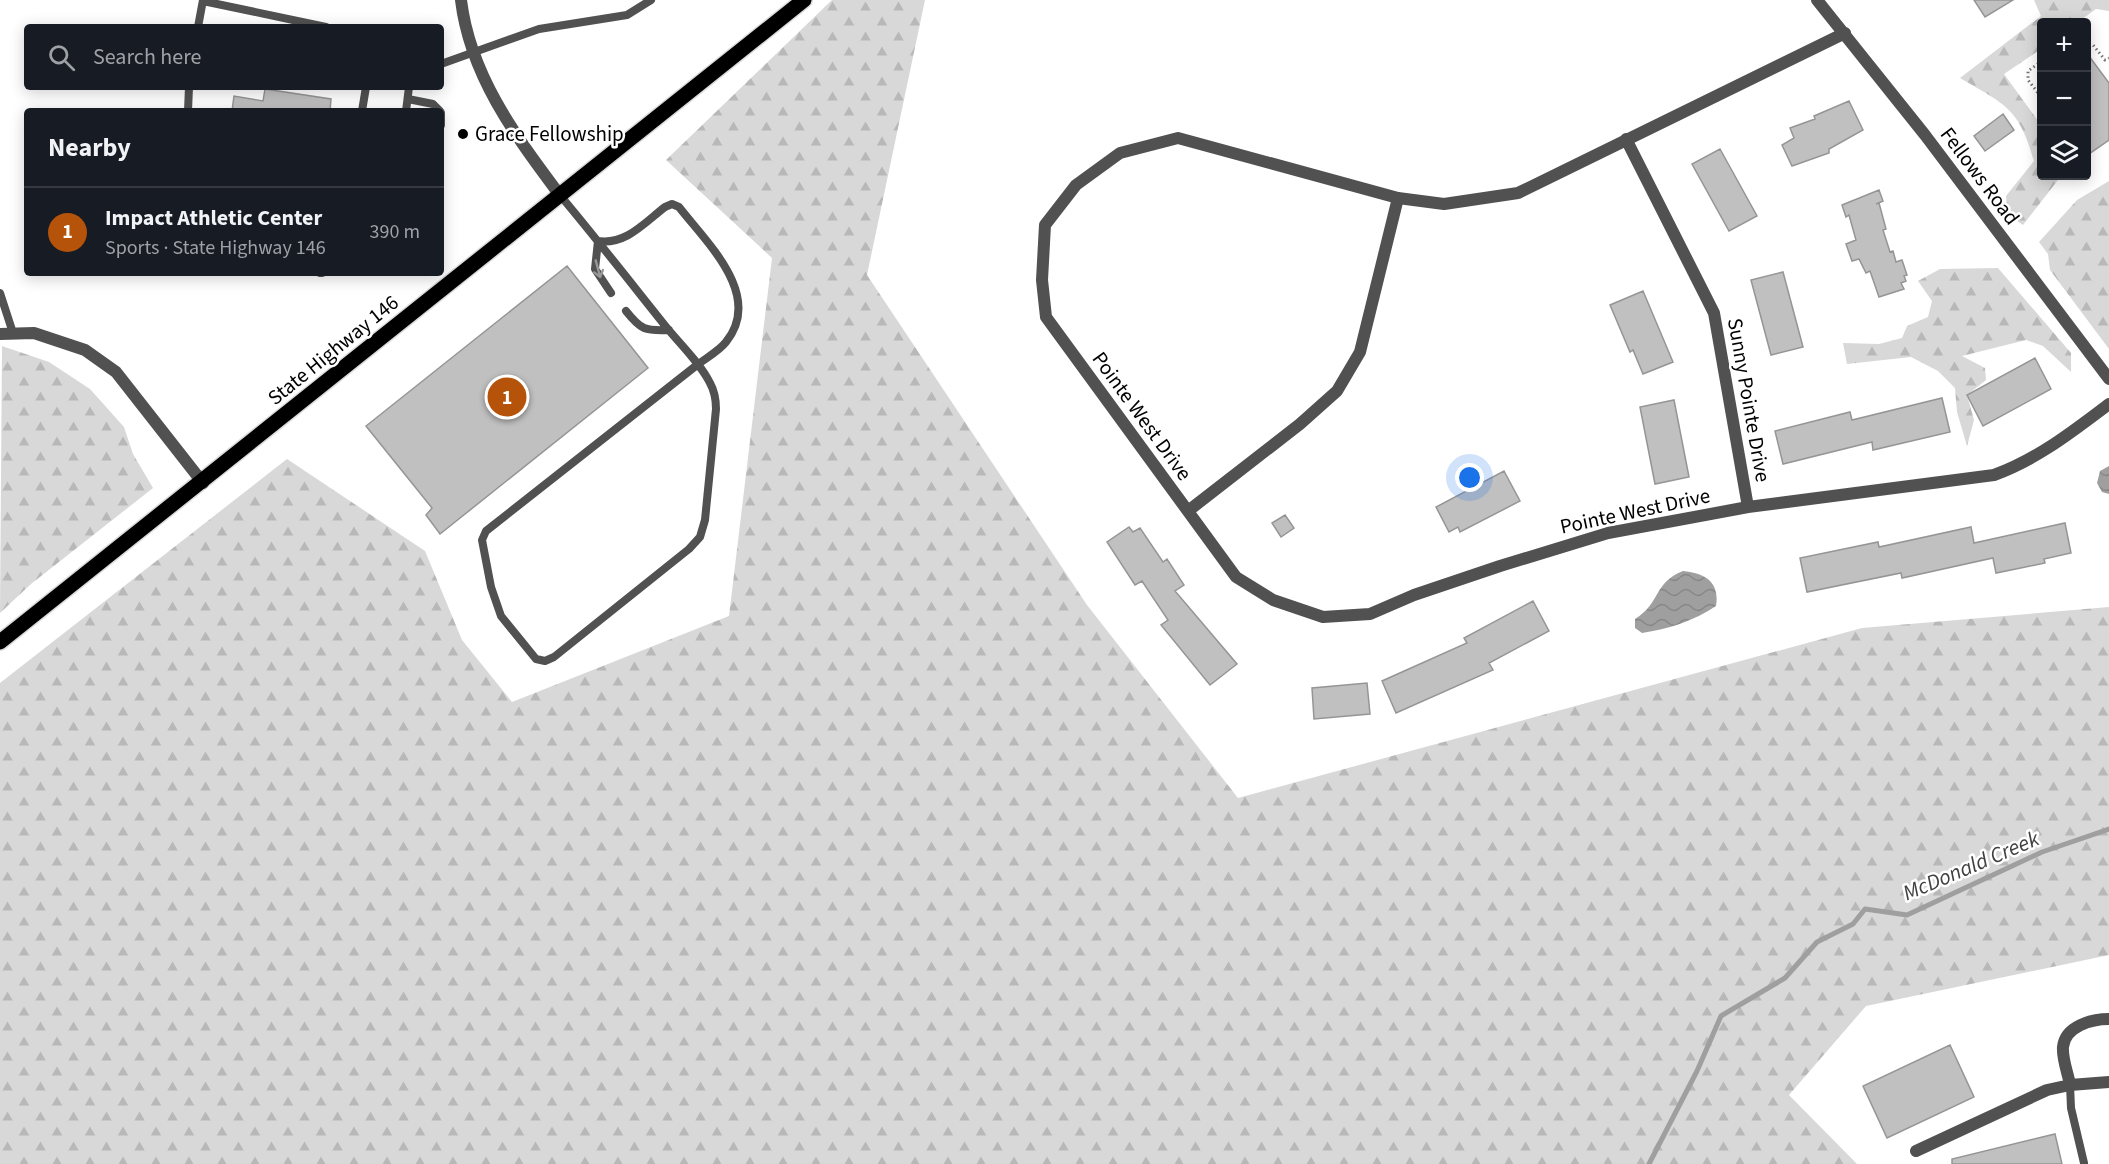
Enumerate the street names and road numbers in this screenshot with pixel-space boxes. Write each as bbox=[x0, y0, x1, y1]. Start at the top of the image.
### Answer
street label: Fellows Road bbox=[1933, 121, 2027, 231]
street label: State Highway 146 bbox=[261, 288, 405, 412]
street label: Sunny Pointe Drive bbox=[1720, 316, 1778, 484]
street label: Pointe West Drive bbox=[1085, 345, 1199, 487]
street label: Pointe West Drive bbox=[1557, 480, 1713, 542]

